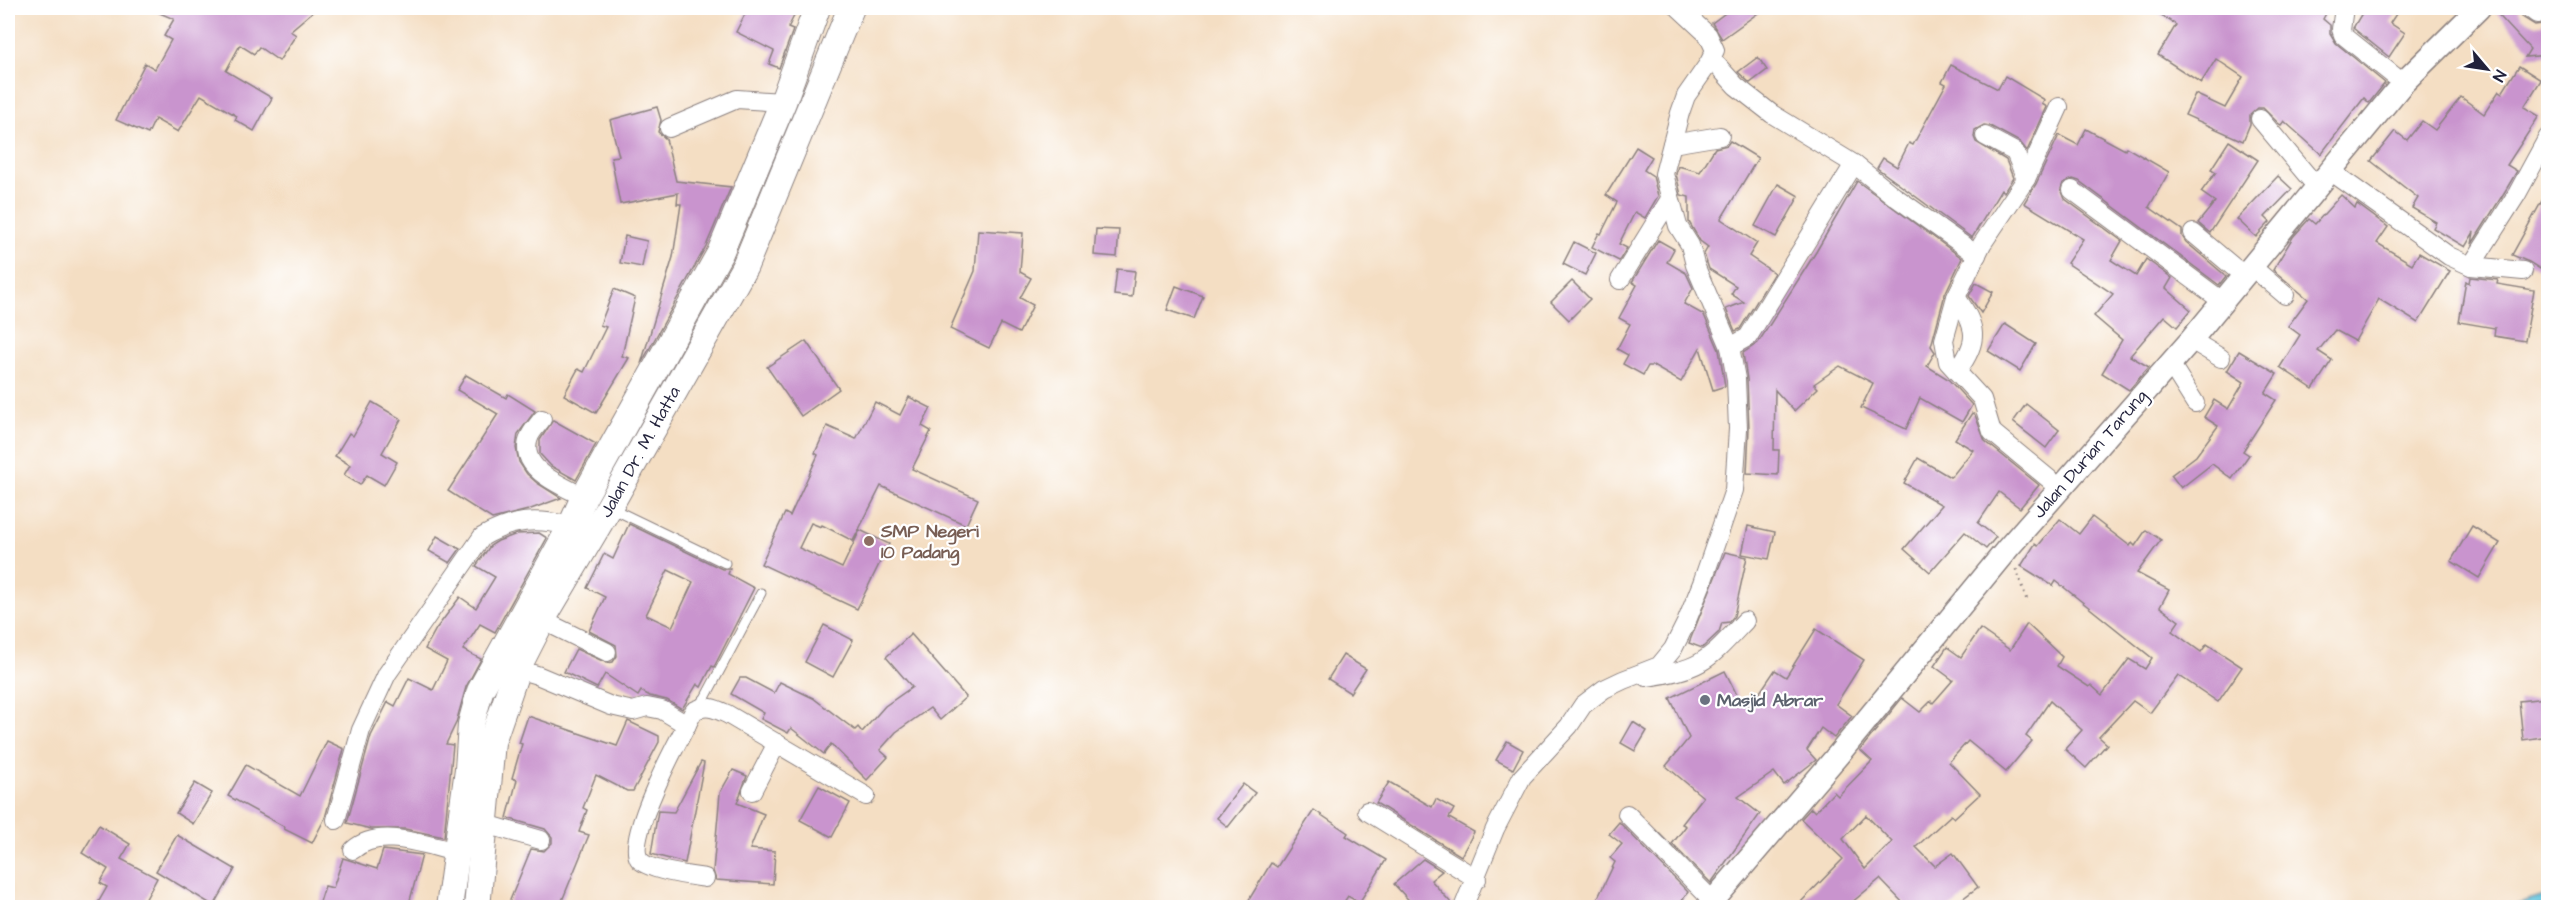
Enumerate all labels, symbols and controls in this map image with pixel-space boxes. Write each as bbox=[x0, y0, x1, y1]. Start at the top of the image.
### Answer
north arrow bbox=[2457, 39, 2517, 99]
text: N bbox=[2487, 66, 2511, 86]
street label: Jalan Dr. M. Hatta bbox=[594, 382, 686, 522]
street label: Jalan Durian Tarung bbox=[2027, 384, 2154, 525]
place label: SMP Negeri 10 Padang bbox=[880, 519, 979, 566]
marker: SMP Negeri 10 Padang bbox=[862, 534, 876, 548]
place label: Masjid Abrar bbox=[1717, 688, 1823, 713]
marker: Masjid Abrar bbox=[1698, 693, 1712, 707]

